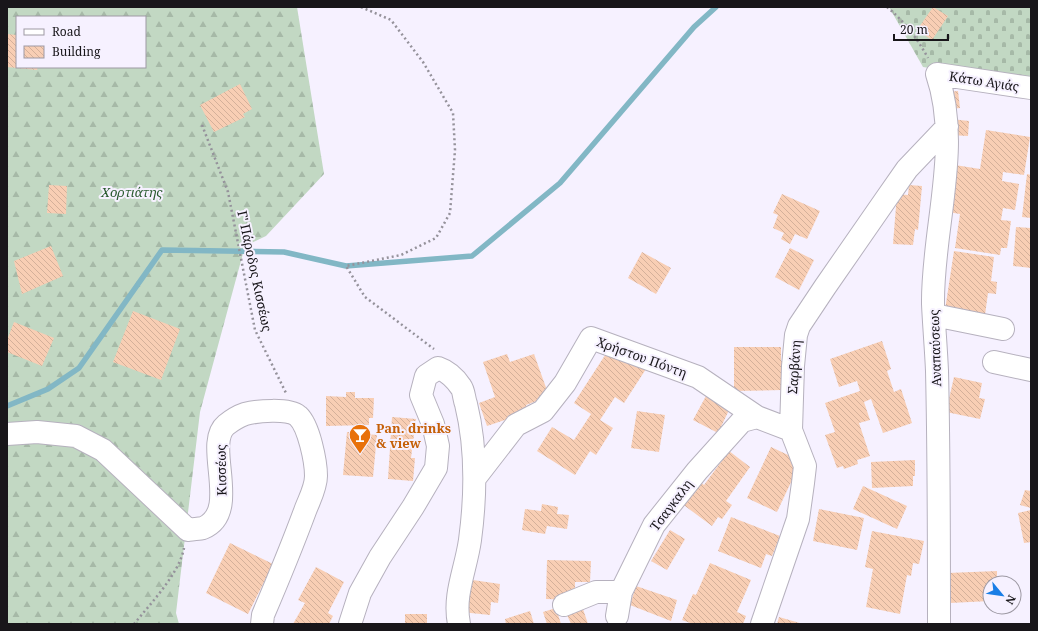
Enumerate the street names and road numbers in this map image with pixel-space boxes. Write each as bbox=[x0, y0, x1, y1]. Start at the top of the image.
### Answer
street label: Κάτω Αγιάς bbox=[948, 67, 1020, 95]
street label: Γ' Πάροδος Κισσέως bbox=[233, 209, 277, 333]
street label: Αναπαύσεως bbox=[925, 309, 945, 387]
street label: Χρήστου Πόντη bbox=[594, 332, 690, 382]
street label: Σαρβάνη bbox=[783, 339, 805, 395]
street label: Κισσέως bbox=[212, 444, 230, 496]
street label: Τσαγκαλη bbox=[646, 475, 696, 535]

